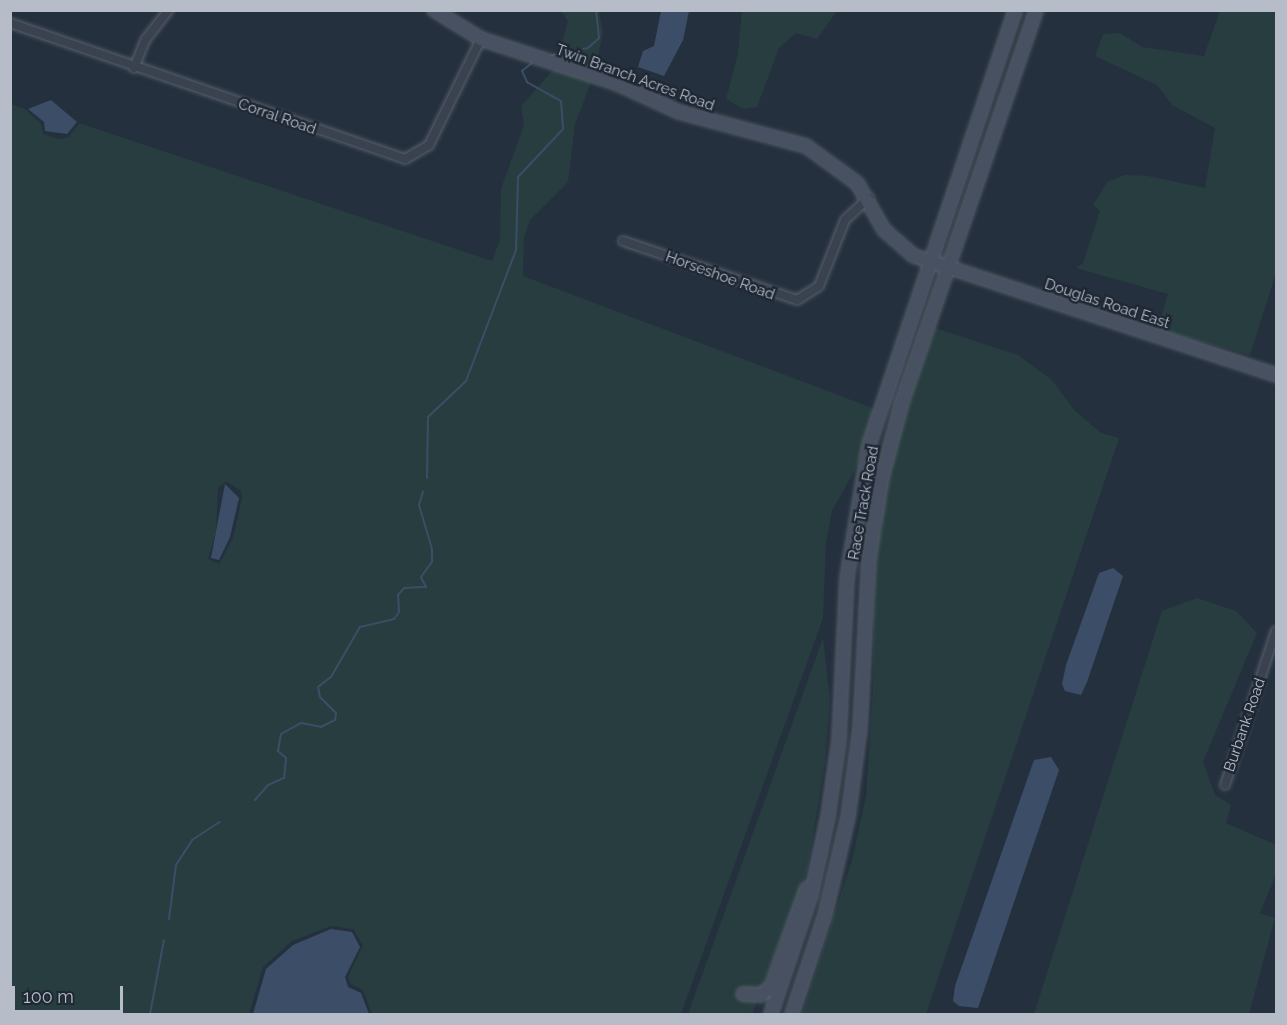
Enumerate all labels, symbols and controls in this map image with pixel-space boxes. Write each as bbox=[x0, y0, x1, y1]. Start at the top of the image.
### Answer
street label: Twin Branch Acres Road bbox=[553, 41, 717, 115]
street label: Corral Road bbox=[235, 95, 319, 139]
street label: Horseshoe Road bbox=[663, 248, 777, 304]
street label: Douglas Road East bbox=[1042, 275, 1172, 333]
street label: Race Track Road bbox=[845, 444, 883, 562]
street label: Burbank Road bbox=[1221, 676, 1269, 774]
scale bar bbox=[15, 974, 126, 1012]
text: 100 m bbox=[23, 986, 74, 1007]

